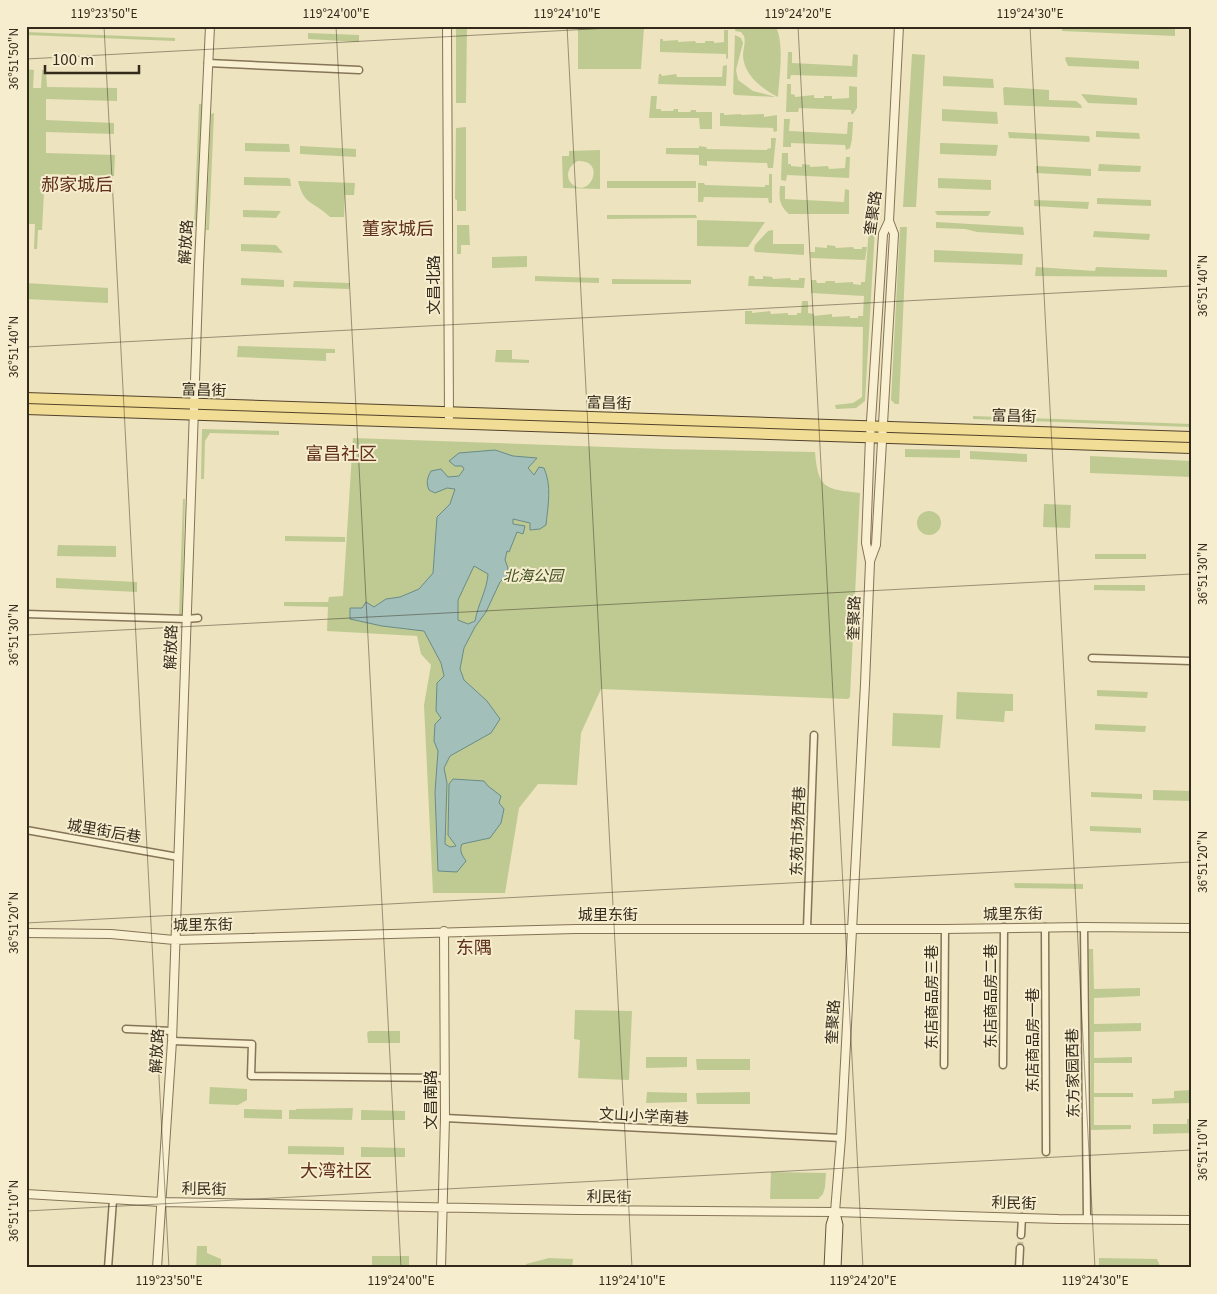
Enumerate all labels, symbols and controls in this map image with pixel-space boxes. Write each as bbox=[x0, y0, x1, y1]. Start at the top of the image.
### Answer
text: 119°23'50"E bbox=[70, 4, 138, 21]
text: 119°24'00"E bbox=[302, 4, 370, 21]
text: 119°24'10"E bbox=[533, 4, 601, 21]
text: 119°24'20"E bbox=[764, 4, 832, 21]
text: 119°24'30"E bbox=[996, 4, 1064, 21]
text: 36°51'50"N bbox=[4, 28, 21, 90]
scale bar bbox=[45, 42, 139, 74]
text: 100 m bbox=[52, 48, 94, 69]
district label: 郝家城后 bbox=[41, 170, 113, 196]
street label: 奎聚路 bbox=[858, 189, 885, 237]
district label: 董家城后 bbox=[362, 214, 434, 240]
street label: 解放路 bbox=[173, 219, 196, 265]
street label: 文昌北路 bbox=[422, 255, 443, 315]
text: 36°51'40"N bbox=[1193, 255, 1210, 317]
text: 36°51'40"N bbox=[4, 316, 21, 378]
street label: 富昌街 bbox=[181, 377, 227, 400]
street label: 富昌街 bbox=[586, 390, 632, 413]
street label: 富昌街 bbox=[991, 403, 1037, 426]
district label: 富昌社区 bbox=[305, 439, 377, 465]
text: 36°51'30"N bbox=[1193, 543, 1210, 605]
park label: 北海公园 bbox=[503, 564, 565, 585]
street label: 奎聚路 bbox=[841, 595, 864, 641]
text: 36°51'30"N bbox=[4, 604, 21, 666]
street label: 解放路 bbox=[158, 624, 181, 670]
street label: 东苑市场西巷 bbox=[784, 786, 809, 876]
street label: 城里街后巷 bbox=[65, 813, 143, 846]
text: 36°51'20"N bbox=[1193, 831, 1210, 893]
text: 36°51'20"N bbox=[4, 892, 21, 954]
street label: 城里东街 bbox=[983, 901, 1043, 924]
street label: 城里东街 bbox=[578, 903, 638, 924]
street label: 城里东街 bbox=[173, 912, 233, 935]
district label: 东隅 bbox=[456, 933, 492, 959]
street label: 东店商品房二巷 bbox=[979, 943, 1000, 1049]
street label: 东店商品房三巷 bbox=[920, 944, 941, 1050]
street label: 东店商品房一巷 bbox=[1021, 987, 1042, 1093]
street label: 奎聚路 bbox=[820, 999, 843, 1045]
street label: 解放路 bbox=[144, 1028, 167, 1074]
street label: 东方家园西巷 bbox=[1060, 1028, 1083, 1118]
street label: 文昌南路 bbox=[419, 1070, 440, 1130]
street label: 文山小学南巷 bbox=[599, 1102, 690, 1127]
text: 36°51'10"N bbox=[1193, 1119, 1210, 1181]
district label: 大湾社区 bbox=[300, 1156, 372, 1182]
street label: 利民街 bbox=[181, 1177, 227, 1198]
text: 36°51'10"N bbox=[4, 1180, 21, 1242]
street label: 利民街 bbox=[586, 1185, 632, 1206]
street label: 利民街 bbox=[991, 1190, 1037, 1213]
text: 119°23'50"E bbox=[135, 1271, 203, 1288]
text: 119°24'00"E bbox=[367, 1271, 435, 1288]
text: 119°24'10"E bbox=[598, 1271, 666, 1288]
text: 119°24'20"E bbox=[829, 1271, 897, 1288]
text: 119°24'30"E bbox=[1061, 1271, 1129, 1288]

